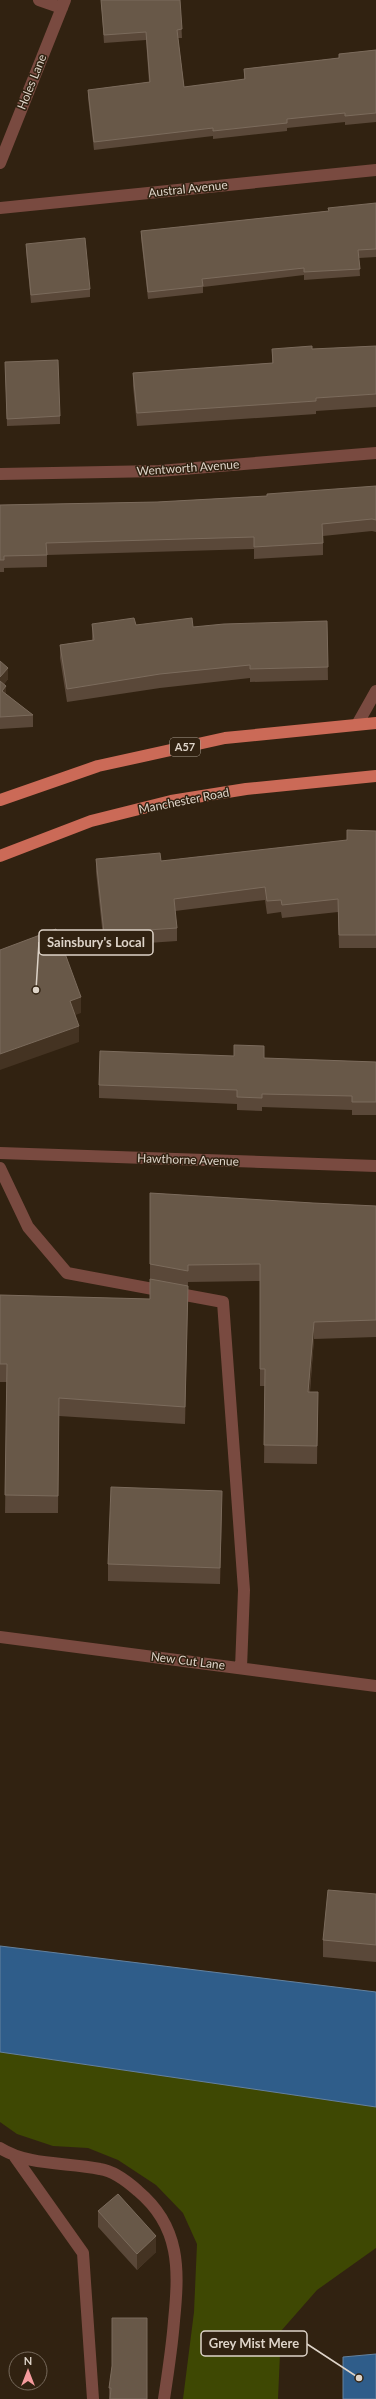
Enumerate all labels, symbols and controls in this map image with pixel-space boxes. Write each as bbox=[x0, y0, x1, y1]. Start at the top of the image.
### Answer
street label: Holes Lane bbox=[14, 52, 49, 112]
street label: Austral Avenue bbox=[148, 177, 228, 200]
street label: Wentworth Avenue bbox=[136, 456, 240, 479]
road number: A57 bbox=[170, 738, 200, 756]
street label: Manchester Road bbox=[137, 784, 230, 817]
callout: Sainsbury's Local bbox=[39, 930, 153, 955]
text: Sainsbury's Local bbox=[47, 934, 145, 950]
street label: Hawthorne Avenue bbox=[137, 1150, 239, 1169]
street label: New Cut Lane bbox=[150, 1649, 226, 1672]
callout: Grey Mist Mere bbox=[201, 2331, 307, 2356]
text: Grey Mist Mere bbox=[209, 2335, 299, 2351]
north arrow bbox=[8, 2351, 48, 2391]
text: N bbox=[24, 2354, 32, 2367]

